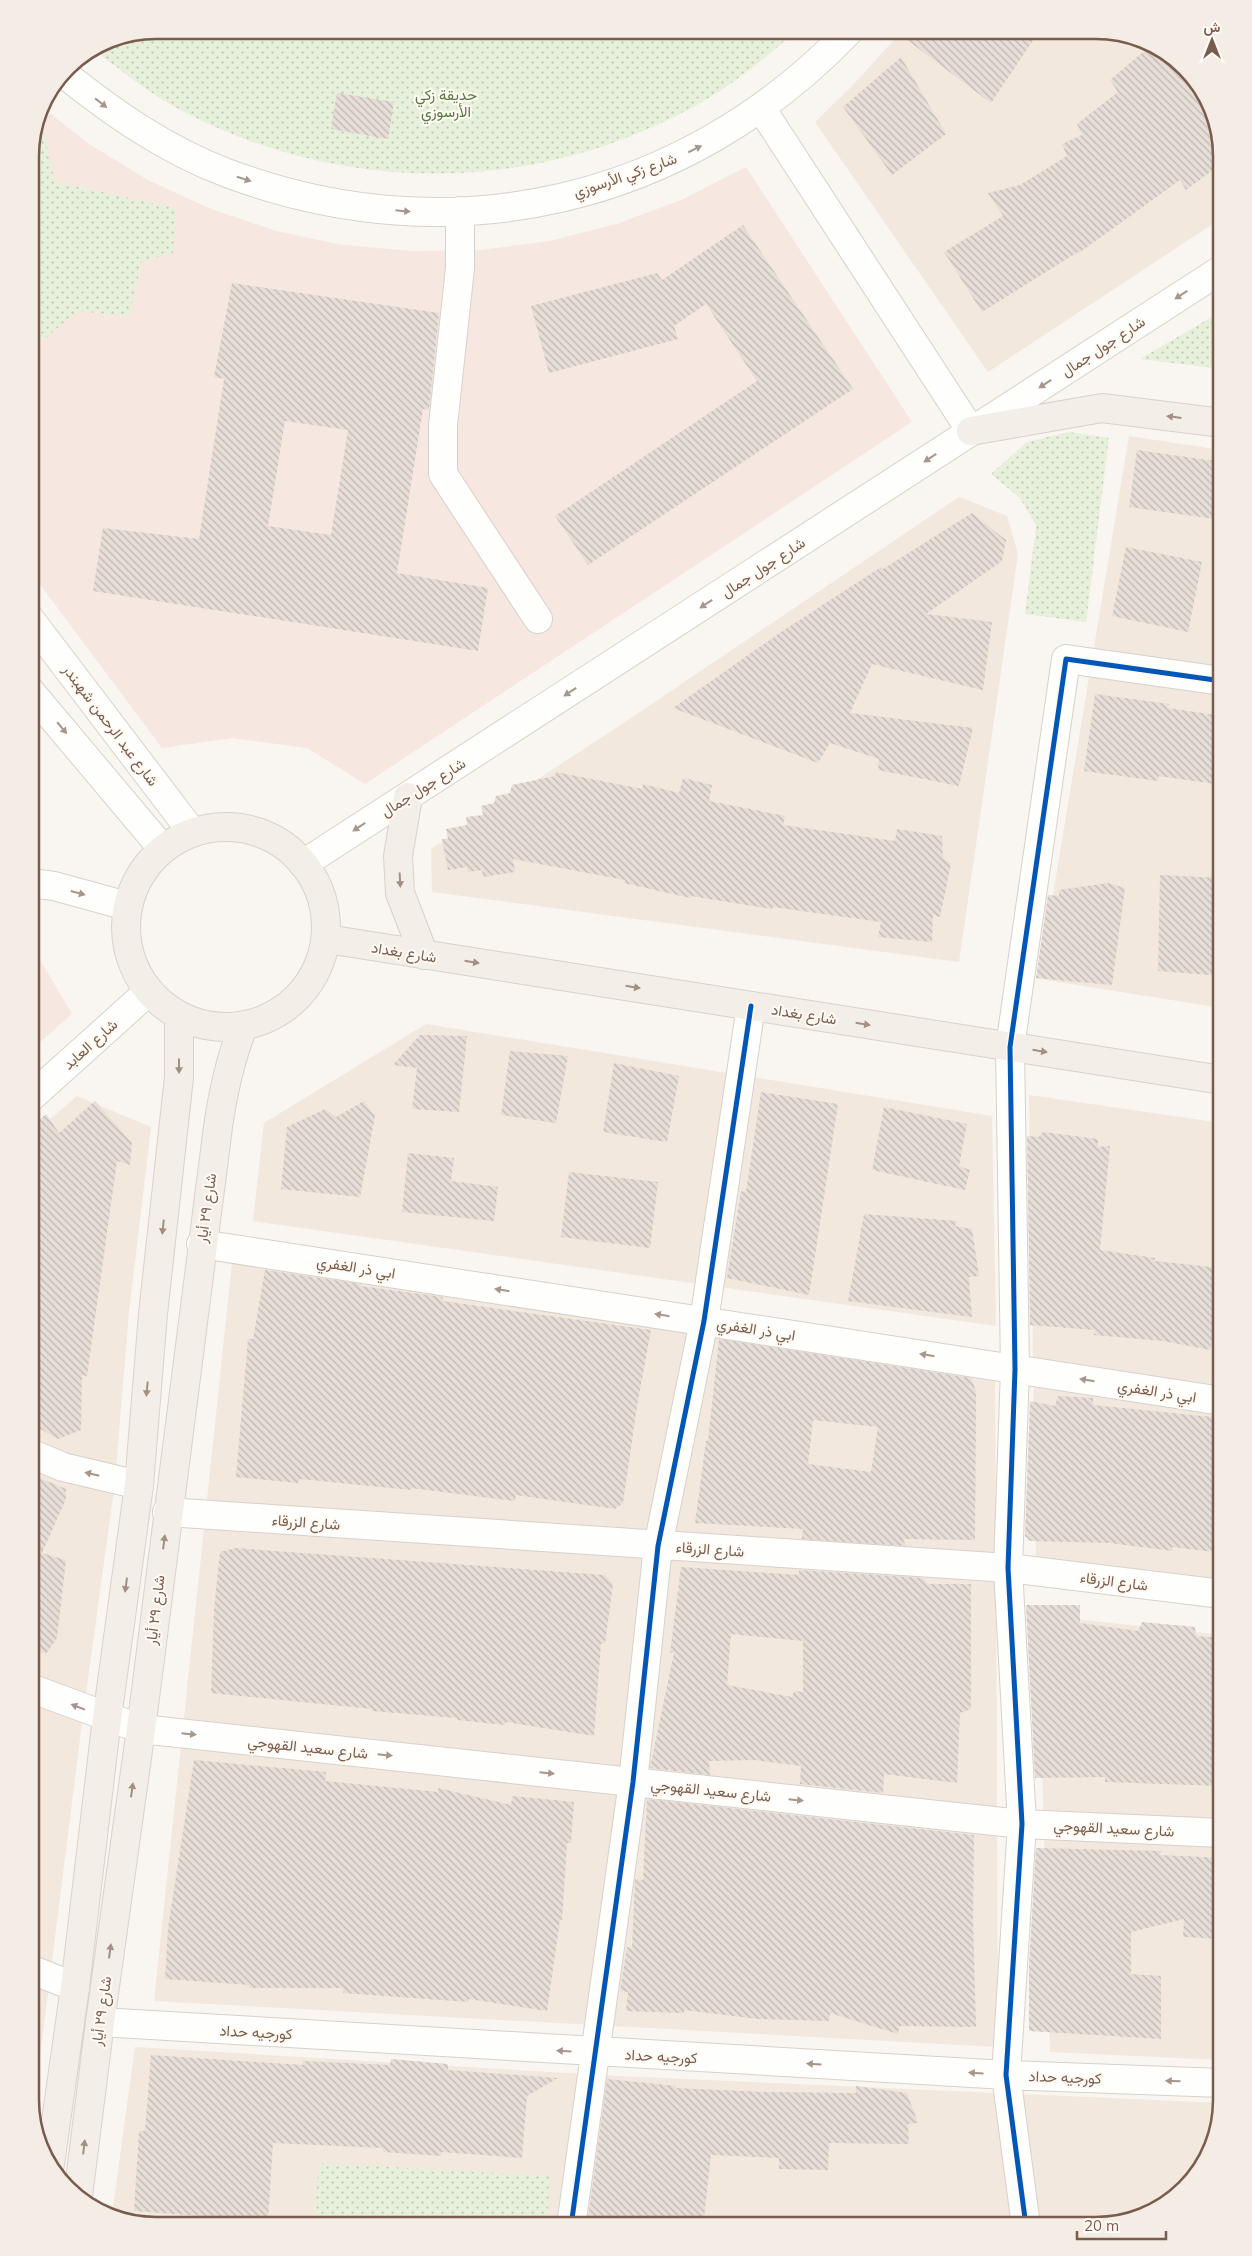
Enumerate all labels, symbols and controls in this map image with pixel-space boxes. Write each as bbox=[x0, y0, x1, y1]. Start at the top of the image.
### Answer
north arrow bbox=[1187, 15, 1237, 65]
text: ش bbox=[1204, 18, 1221, 36]
park label: حديقة زكي الأرسوزي bbox=[415, 85, 477, 125]
one-way arrow bbox=[94, 98, 107, 109]
one-way arrow bbox=[688, 145, 703, 153]
street label: شارع زكي الأرسوزي bbox=[571, 148, 681, 205]
one-way arrow bbox=[237, 176, 252, 183]
one-way arrow bbox=[395, 207, 411, 215]
one-way arrow bbox=[1174, 290, 1188, 300]
street label: شارع جول جمال bbox=[1057, 312, 1150, 382]
one-way arrow bbox=[1038, 379, 1052, 388]
one-way arrow bbox=[1165, 413, 1181, 421]
one-way arrow bbox=[924, 453, 937, 463]
street label: شارع جول جمال bbox=[717, 533, 810, 603]
one-way arrow bbox=[699, 599, 713, 609]
street label: شارع عبد الرحمن شهبندر bbox=[57, 660, 163, 791]
one-way arrow bbox=[563, 688, 576, 697]
one-way arrow bbox=[56, 721, 67, 734]
street label: شارع جول جمال bbox=[377, 753, 470, 822]
one-way arrow bbox=[353, 823, 366, 832]
one-way arrow bbox=[396, 873, 404, 889]
one-way arrow bbox=[70, 889, 85, 897]
street label: شارع بغداد bbox=[370, 937, 438, 969]
one-way arrow bbox=[465, 959, 481, 967]
one-way arrow bbox=[625, 984, 641, 992]
street label: شارع بغداد bbox=[770, 999, 838, 1031]
street label: شارع العابد bbox=[59, 1014, 123, 1075]
one-way arrow bbox=[855, 1020, 871, 1028]
one-way arrow bbox=[1033, 1048, 1049, 1056]
one-way arrow bbox=[175, 1058, 183, 1074]
street label: شارع ٢٩ أيار bbox=[192, 1172, 222, 1245]
one-way arrow bbox=[159, 1219, 167, 1235]
street label: ابي ذر الغفري bbox=[315, 1251, 397, 1287]
one-way arrow bbox=[493, 1286, 509, 1294]
one-way arrow bbox=[654, 1310, 670, 1318]
street label: ابي ذر الغفري bbox=[715, 1313, 797, 1349]
one-way arrow bbox=[918, 1351, 934, 1359]
street label: ابي ذر الغفري bbox=[1116, 1375, 1198, 1411]
one-way arrow bbox=[1079, 1376, 1095, 1384]
one-way arrow bbox=[143, 1381, 151, 1397]
one-way arrow bbox=[84, 1470, 99, 1478]
street label: شارع الزرقاء bbox=[271, 1510, 341, 1536]
one-way arrow bbox=[160, 1534, 168, 1550]
street label: شارع الزرقاء bbox=[675, 1537, 745, 1563]
street label: شارع الزرقاء bbox=[1079, 1567, 1149, 1597]
street label: شارع ٢٩ أيار bbox=[141, 1574, 171, 1647]
one-way arrow bbox=[121, 1577, 129, 1593]
one-way arrow bbox=[71, 1702, 85, 1710]
one-way arrow bbox=[181, 1730, 197, 1738]
street label: شارع سعيد القهوجي bbox=[246, 1731, 369, 1767]
one-way arrow bbox=[378, 1751, 394, 1759]
one-way arrow bbox=[539, 1769, 555, 1777]
street label: شارع سعيد القهوجي bbox=[649, 1774, 772, 1810]
one-way arrow bbox=[128, 1782, 136, 1798]
one-way arrow bbox=[788, 1796, 804, 1804]
street label: شارع سعيد القهوجي bbox=[1053, 1815, 1175, 1845]
one-way arrow bbox=[106, 1943, 114, 1959]
street label: شارع ٢٩ أيار bbox=[87, 1975, 117, 2048]
street label: كورجيه حداد bbox=[219, 2021, 293, 2043]
street label: كورجيه حداد bbox=[624, 2045, 698, 2067]
one-way arrow bbox=[556, 2046, 572, 2054]
one-way arrow bbox=[805, 2060, 821, 2068]
street label: كورجيه حداد bbox=[1028, 2066, 1102, 2088]
one-way arrow bbox=[968, 2069, 984, 2077]
one-way arrow bbox=[1165, 2077, 1181, 2085]
one-way arrow bbox=[80, 2139, 88, 2155]
scale bar bbox=[1077, 2208, 1166, 2240]
text: 20 m bbox=[1084, 2216, 1119, 2235]

